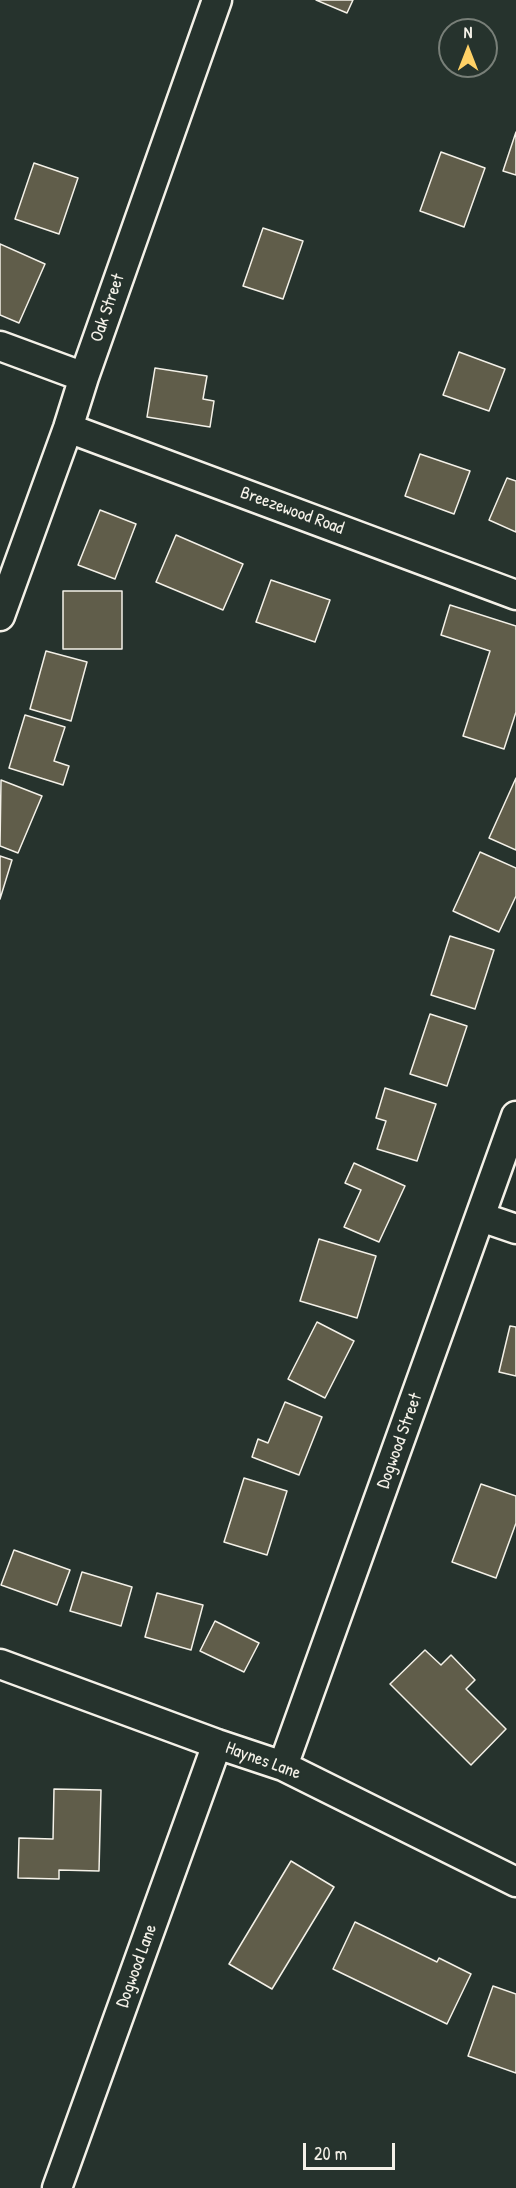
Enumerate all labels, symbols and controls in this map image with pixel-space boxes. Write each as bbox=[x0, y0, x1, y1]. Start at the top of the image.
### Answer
north arrow bbox=[438, 18, 498, 78]
text: N bbox=[464, 21, 472, 43]
street label: Oak Street bbox=[86, 271, 130, 345]
street label: Breezewood Road bbox=[237, 482, 347, 540]
street label: Dogwood Street bbox=[373, 1390, 427, 1492]
street label: Haynes Lane bbox=[222, 1737, 304, 1785]
street label: Dogwood Lane bbox=[112, 1921, 162, 2011]
scale bar bbox=[306, 2131, 398, 2169]
text: 20 m bbox=[314, 2141, 347, 2166]

